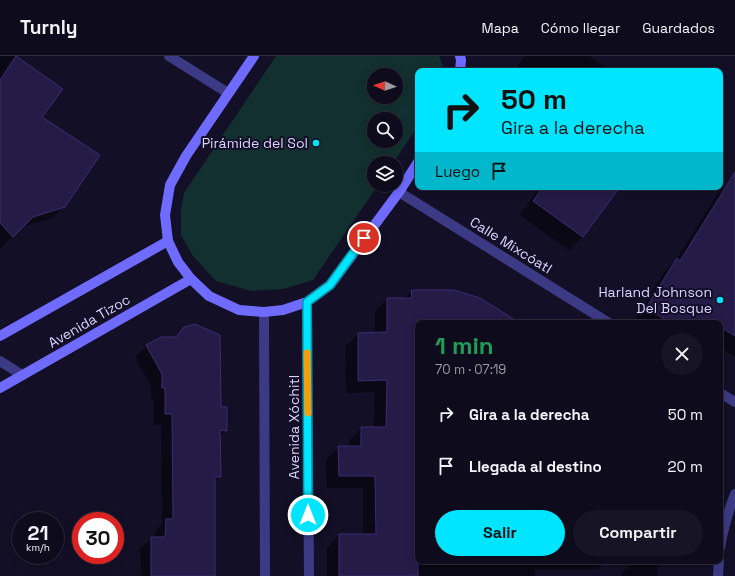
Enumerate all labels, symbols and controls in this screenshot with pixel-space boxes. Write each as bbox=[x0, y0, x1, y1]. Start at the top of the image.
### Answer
text: Turnly bbox=[20, 15, 78, 40]
text: Mapa bbox=[482, 19, 519, 37]
text: Cómo llegar bbox=[541, 19, 620, 37]
text: Guardados bbox=[642, 19, 715, 37]
north arrow bbox=[367, 68, 403, 104]
map controls bbox=[367, 68, 403, 192]
text: 50 m bbox=[501, 81, 567, 117]
icon: right bbox=[435, 84, 487, 136]
button: search bbox=[367, 112, 403, 148]
text: Gira a la derecha bbox=[501, 116, 645, 139]
place label: Pirámide del Sol bbox=[202, 134, 308, 152]
marker: Pirámide del Sol bbox=[311, 138, 321, 148]
button: layers bbox=[367, 156, 403, 192]
icon: arrive bbox=[488, 160, 510, 182]
text: Luego bbox=[435, 162, 480, 181]
street label: Calle Mixcóatl bbox=[467, 213, 555, 277]
pin bbox=[347, 221, 381, 255]
icon: arrive bbox=[353, 227, 375, 249]
place label: Harland Johnson Del Bosque bbox=[598, 283, 712, 317]
street label: Avenida Tizoc bbox=[45, 290, 133, 352]
marker: Harland Johnson Del Bosque bbox=[715, 295, 725, 305]
text: 1 min bbox=[435, 330, 494, 361]
button: close bbox=[661, 333, 703, 375]
text: 70 m · 07:19 bbox=[435, 361, 506, 378]
street label: Avenida Xóchitl bbox=[285, 375, 303, 479]
icon: right bbox=[435, 403, 457, 425]
text: Gira a la derecha bbox=[469, 405, 589, 424]
text: 50 m bbox=[668, 405, 703, 424]
icon: arrive bbox=[435, 455, 457, 477]
text: Llegada al destino bbox=[469, 457, 602, 476]
text: 20 m bbox=[668, 457, 703, 476]
position arrow bbox=[287, 494, 329, 536]
button: Salir bbox=[435, 510, 565, 556]
button: Compartir bbox=[573, 510, 703, 556]
speed limit sign: 30 bbox=[72, 512, 124, 564]
text: 21 bbox=[28, 520, 48, 546]
text: km/h bbox=[26, 541, 50, 554]

